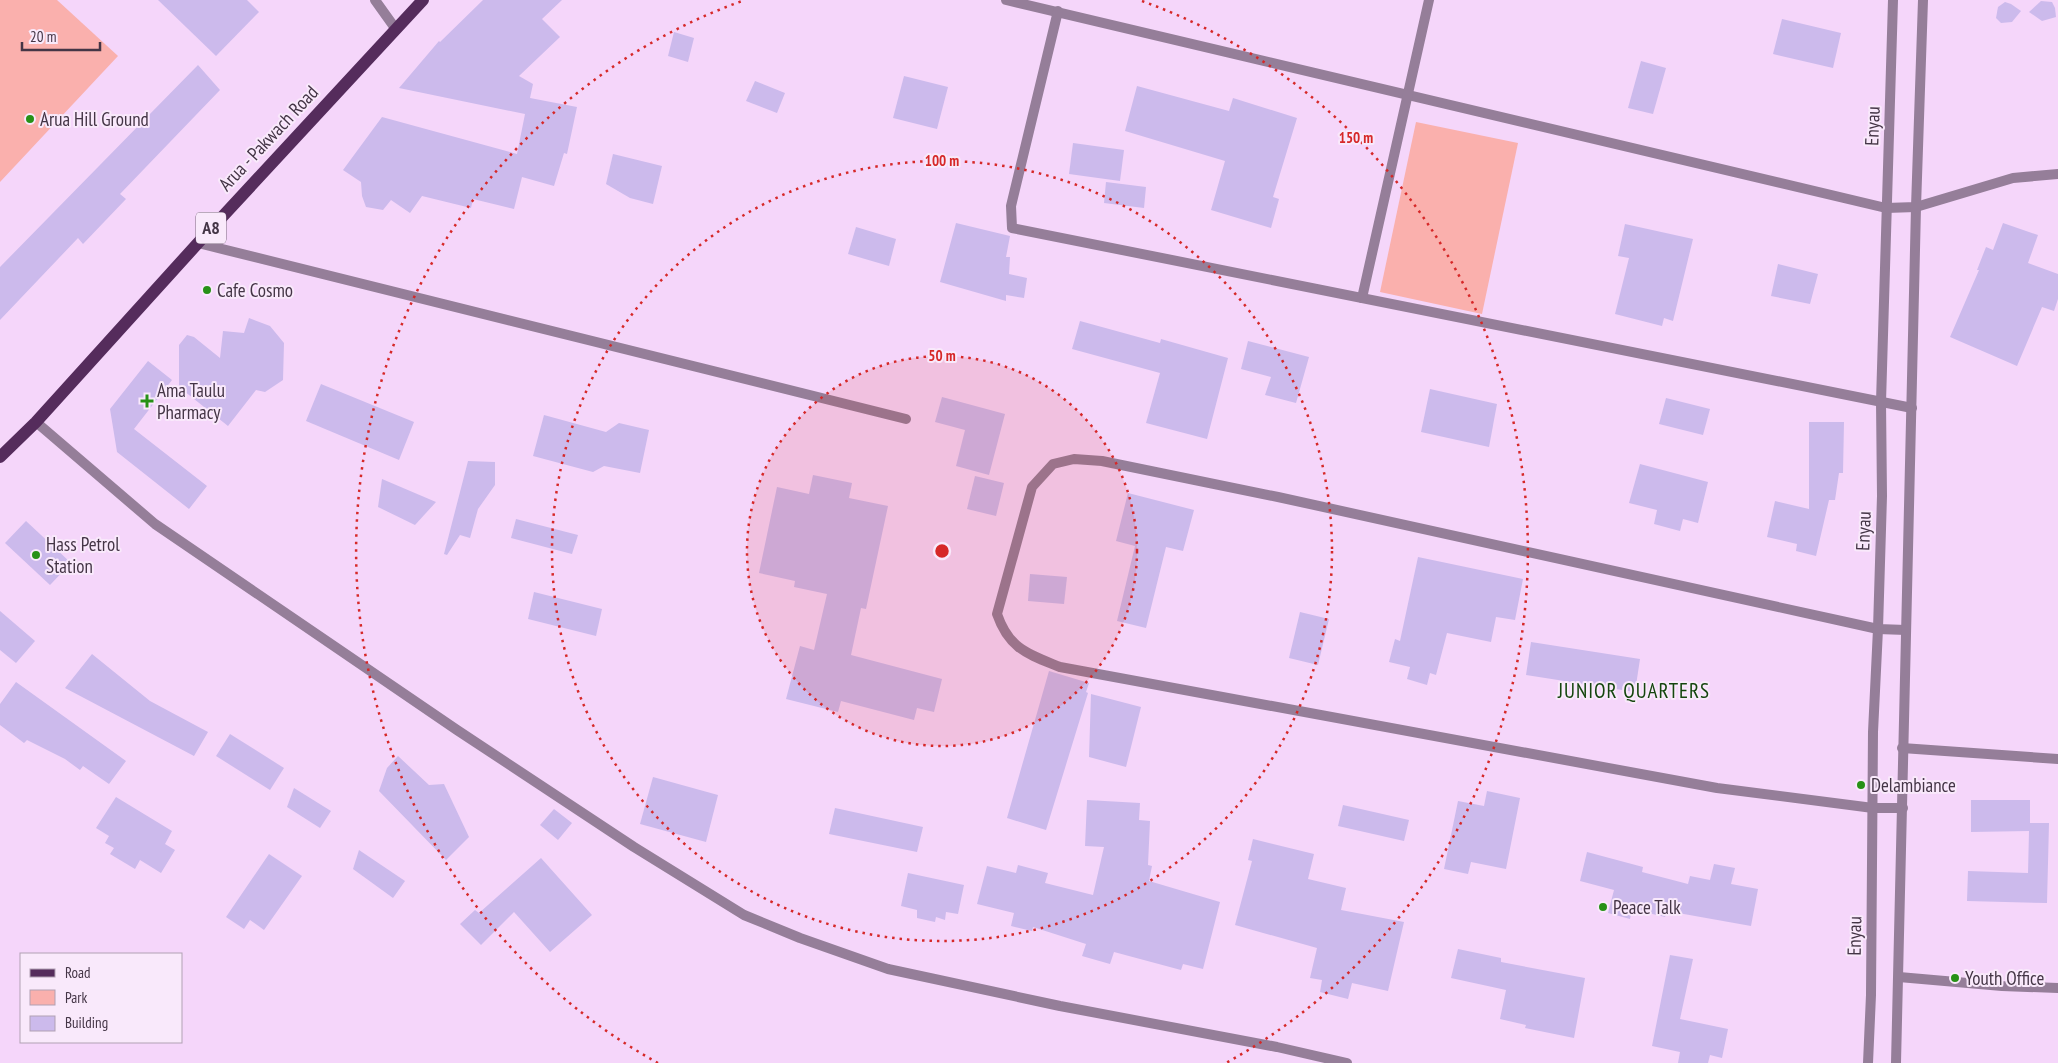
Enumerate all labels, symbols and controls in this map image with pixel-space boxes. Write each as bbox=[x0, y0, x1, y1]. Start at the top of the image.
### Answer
scale bar bbox=[22, 20, 100, 52]
text: 20 m bbox=[30, 27, 56, 46]
street label: Arua - Pakwach Road bbox=[213, 80, 323, 196]
street label: Enyau bbox=[1859, 106, 1885, 146]
place label: Arua Hill Ground bbox=[40, 107, 149, 131]
marker: Arua Hill Ground bbox=[24, 113, 36, 125]
text: 150 m bbox=[1339, 128, 1373, 147]
text: 100 m bbox=[925, 151, 959, 170]
road number: A8 bbox=[196, 212, 226, 244]
place label: Cafe Cosmo bbox=[217, 278, 293, 302]
marker: Cafe Cosmo bbox=[201, 284, 213, 296]
text: 50 m bbox=[928, 346, 956, 365]
place label: Ama Taulu Pharmacy bbox=[157, 378, 225, 424]
marker: Ama Taulu Pharmacy bbox=[141, 395, 153, 407]
street label: Enyau bbox=[1850, 511, 1876, 551]
place label: Hass Petrol Station bbox=[46, 532, 120, 578]
centre of rings bbox=[933, 542, 951, 560]
marker: Hass Petrol Station bbox=[30, 549, 42, 561]
district label: JUNIOR QUARTERS bbox=[1557, 677, 1710, 704]
place label: Delambiance bbox=[1871, 773, 1956, 797]
marker: Delambiance bbox=[1855, 779, 1867, 791]
place label: Peace Talk bbox=[1613, 895, 1681, 919]
marker: Peace Talk bbox=[1597, 901, 1609, 913]
street label: Enyau bbox=[1842, 916, 1866, 956]
legend bbox=[20, 953, 182, 1043]
text: Road bbox=[65, 963, 91, 982]
place label: Youth Office bbox=[1965, 966, 2044, 990]
marker: Youth Office bbox=[1949, 972, 1961, 984]
text: Park bbox=[65, 988, 87, 1007]
text: Building bbox=[65, 1013, 108, 1032]

